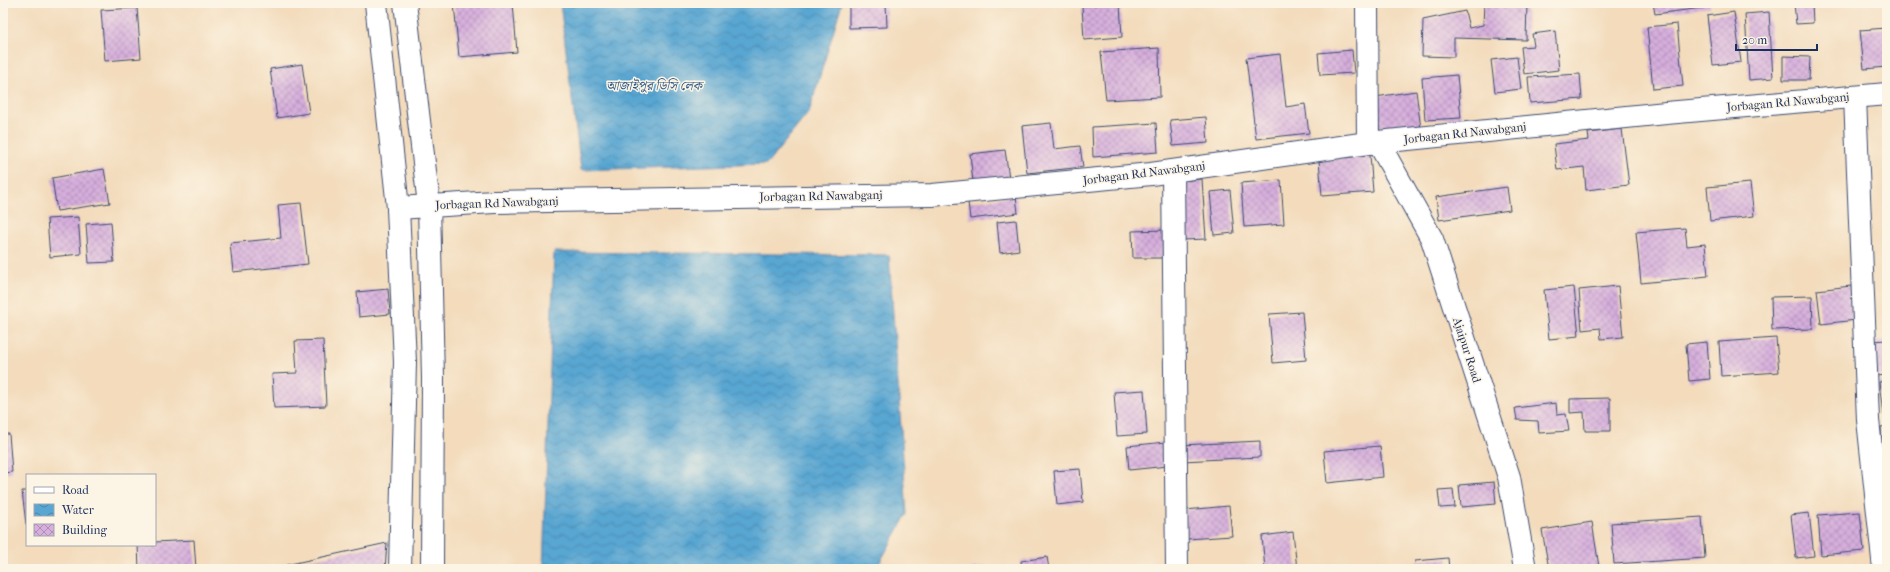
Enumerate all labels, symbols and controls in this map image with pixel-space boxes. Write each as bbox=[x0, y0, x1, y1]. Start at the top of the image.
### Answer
scale bar bbox=[1736, 26, 1817, 52]
text: 20 m bbox=[1742, 33, 1767, 47]
water label: আজাইপুর ডিসি লেক bbox=[606, 78, 705, 93]
street label: Jorbagan Rd Nawabganj bbox=[1725, 90, 1850, 114]
street label: Jorbagan Rd Nawabganj bbox=[1402, 120, 1527, 147]
street label: Jorbagan Rd Nawabganj bbox=[1081, 159, 1206, 188]
street label: Jorbagan Rd Nawabganj bbox=[758, 188, 883, 204]
street label: Jorbagan Rd Nawabganj bbox=[434, 194, 559, 212]
street label: Ajaipur Road bbox=[1450, 315, 1484, 385]
legend bbox=[26, 474, 156, 546]
text: Road bbox=[62, 483, 89, 497]
text: Water bbox=[61, 503, 95, 517]
text: Building bbox=[62, 523, 107, 537]

